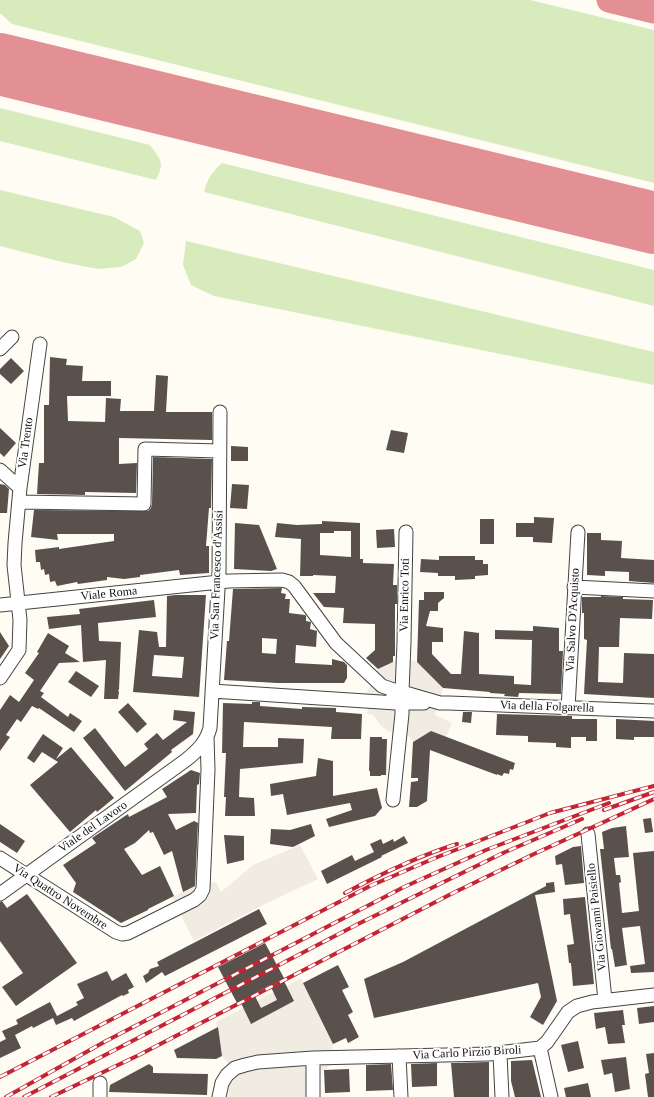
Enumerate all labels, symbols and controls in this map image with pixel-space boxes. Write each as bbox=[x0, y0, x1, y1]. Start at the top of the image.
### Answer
street label: Via Trento bbox=[15, 417, 37, 469]
street label: Via San Francesco d'Assisi bbox=[208, 510, 226, 640]
street label: Via Enrico Toti bbox=[397, 558, 413, 632]
street label: Via Salvo D'Acquisto bbox=[563, 568, 583, 672]
street label: Viale Roma bbox=[80, 584, 138, 604]
street label: Via della Folgarella bbox=[499, 698, 595, 716]
street label: Viale del Lavoro bbox=[56, 798, 130, 856]
street label: Via Quattro Novembre bbox=[10, 861, 110, 933]
street label: Via Giovanni Paisiello bbox=[584, 862, 610, 972]
street label: Via Carlo Pirzio Biroli bbox=[412, 1043, 522, 1063]

